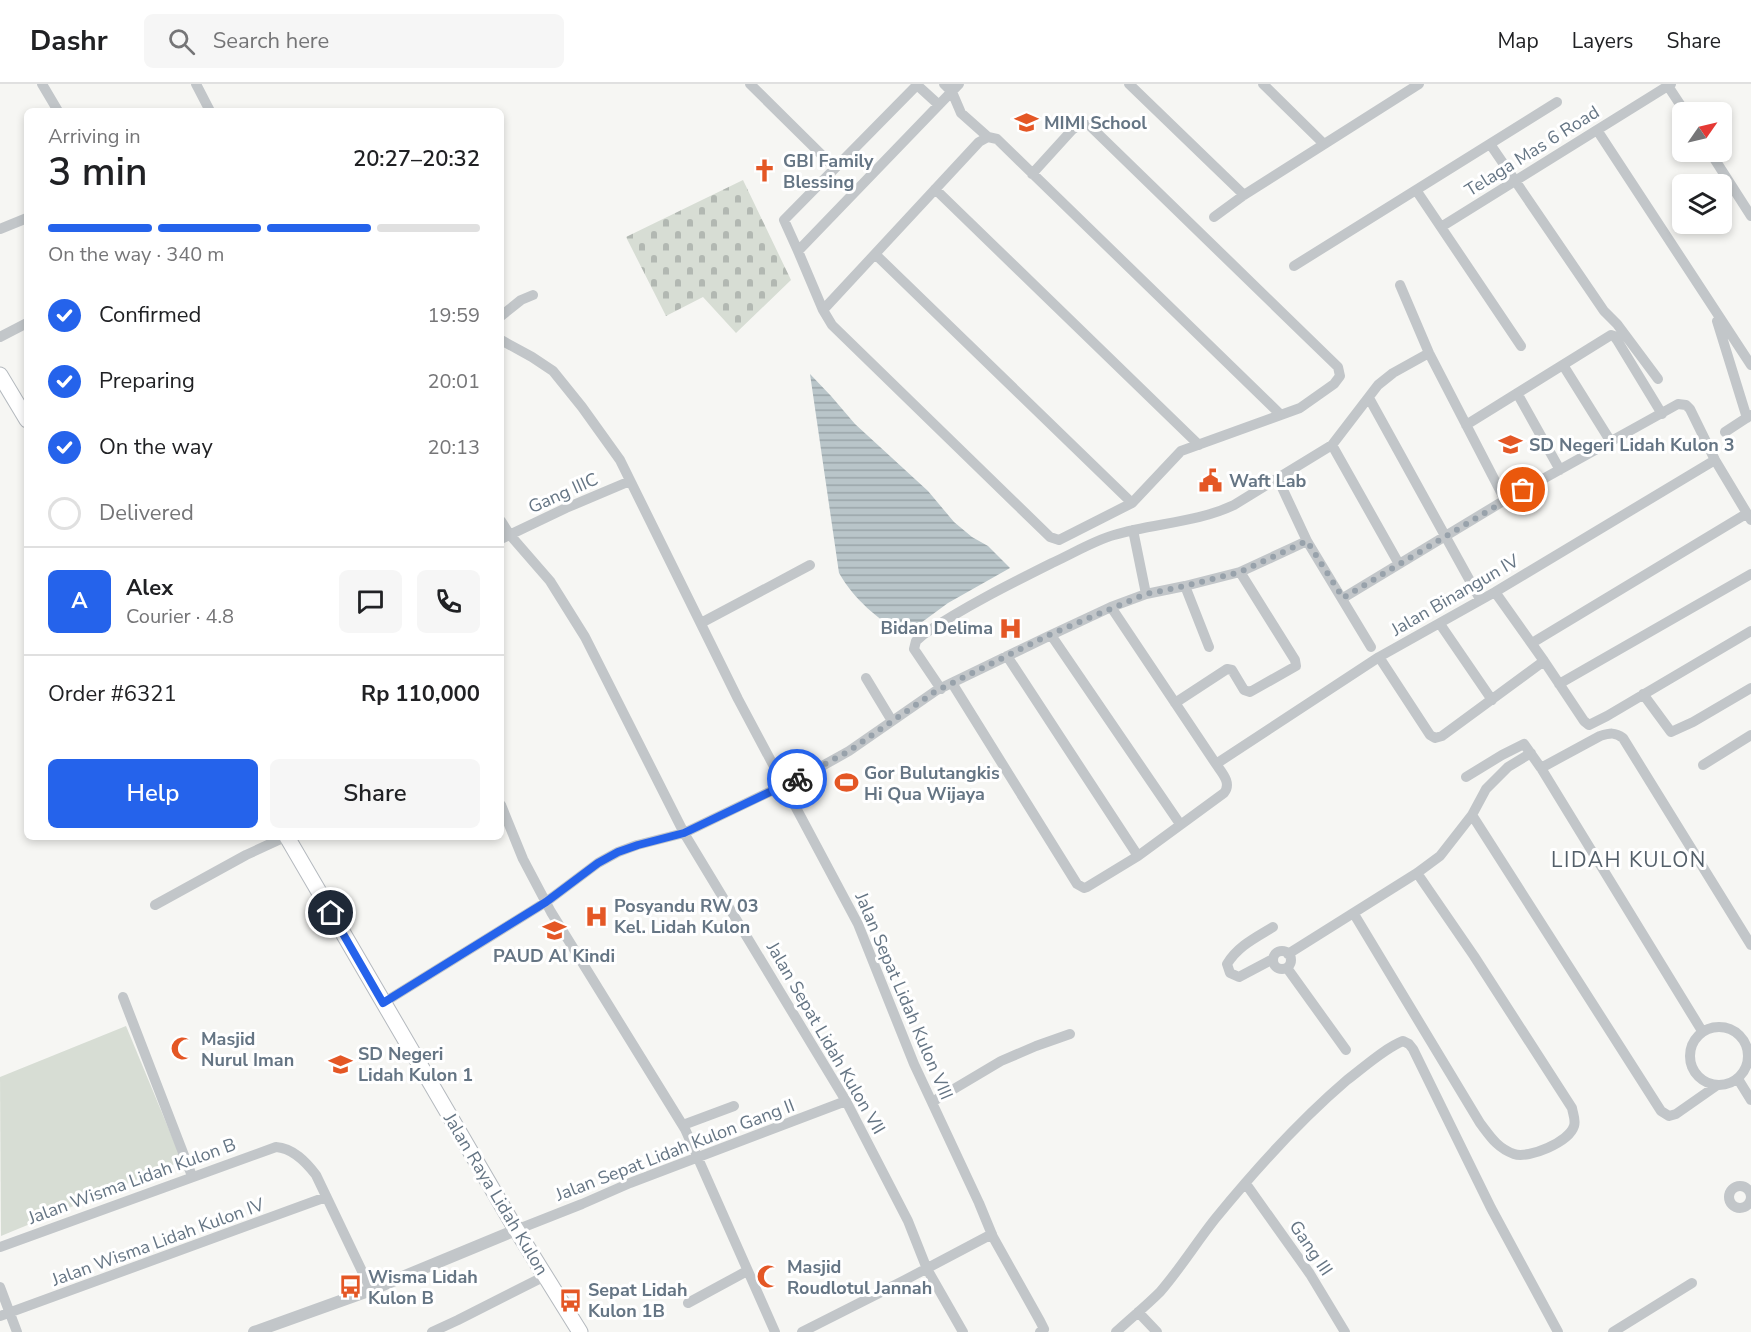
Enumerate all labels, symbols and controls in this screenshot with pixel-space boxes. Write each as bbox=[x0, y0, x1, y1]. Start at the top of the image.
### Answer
search box bbox=[144, 14, 564, 68]
text: Dashr bbox=[30, 22, 108, 60]
icon: search bbox=[165, 25, 198, 58]
text: Search here bbox=[213, 26, 329, 56]
text: Map bbox=[1497, 27, 1539, 55]
text: Layers bbox=[1572, 27, 1633, 55]
text: Share bbox=[1666, 27, 1721, 55]
street label: Telaga Mas 6 Road bbox=[1460, 100, 1604, 202]
north arrow bbox=[1672, 102, 1732, 162]
map controls bbox=[1672, 102, 1732, 234]
school or university icon: MIMI School bbox=[1013, 110, 1039, 136]
place label: MIMI School bbox=[1044, 111, 1147, 135]
text: Arriving in bbox=[48, 123, 141, 150]
text: 20:27–20:32 bbox=[353, 144, 480, 174]
text: 3 min bbox=[48, 146, 147, 199]
place label: GBI Family Blessing bbox=[783, 149, 874, 194]
church icon: GBI Family Blessing bbox=[752, 158, 778, 184]
button: layers bbox=[1672, 174, 1732, 234]
text: On the way · 340 m bbox=[48, 241, 224, 268]
icon: check bbox=[48, 299, 81, 332]
text: Confirmed bbox=[99, 300, 201, 330]
text: 19:59 bbox=[427, 302, 480, 329]
icon: check bbox=[48, 365, 81, 398]
text: Preparing bbox=[99, 366, 195, 396]
text: 20:01 bbox=[427, 368, 480, 395]
icon: check bbox=[48, 431, 81, 464]
text: On the way bbox=[99, 432, 213, 462]
school or university icon: SD Negeri Lidah Kulon 3 bbox=[1498, 432, 1524, 458]
place label: SD Negeri Lidah Kulon 3 bbox=[1529, 433, 1734, 457]
text: 20:13 bbox=[427, 434, 480, 461]
pin bbox=[1497, 464, 1548, 515]
street label: Gang IIIC bbox=[524, 467, 602, 519]
public building icon: Waft Lab bbox=[1198, 468, 1224, 494]
place label: Waft Lab bbox=[1229, 469, 1307, 493]
icon: bag bbox=[1506, 473, 1539, 506]
text: Delivered bbox=[99, 498, 194, 528]
street label: Jalan Binangun IV bbox=[1386, 548, 1524, 642]
button: chat bbox=[339, 570, 402, 633]
button: phone bbox=[417, 570, 480, 633]
text: Alex bbox=[126, 573, 173, 603]
text: A bbox=[71, 586, 88, 616]
text: Courier · 4.8 bbox=[126, 603, 234, 630]
hospital icon: Bidan Delima bbox=[998, 615, 1024, 641]
place label: Bidan Delima bbox=[881, 616, 993, 640]
text: Order #6321 bbox=[48, 679, 177, 709]
text: Rp 110,000 bbox=[361, 679, 480, 709]
courier bbox=[767, 749, 827, 809]
button: Help bbox=[48, 759, 258, 828]
button: Share bbox=[270, 759, 480, 828]
place label: Gor Bulutangkis Hi Qua Wijaya bbox=[864, 761, 1000, 806]
icon: bike bbox=[781, 763, 814, 796]
sports icon: Gor Bulutangkis Hi Qua Wijaya bbox=[833, 770, 859, 796]
district label: LIDAH KULON bbox=[1551, 846, 1707, 874]
pin bbox=[305, 887, 356, 938]
street label: Jalan Sepat Lidah Kulon VIII bbox=[849, 888, 959, 1103]
place label: Posyandu RW 03 Kel. Lidah Kulon bbox=[614, 894, 759, 939]
icon: home bbox=[314, 896, 347, 929]
hospital icon: Posyandu RW 03 Kel. Lidah Kulon bbox=[583, 903, 609, 929]
school or university icon: PAUD Al Kindi bbox=[541, 917, 567, 943]
street label: Jalan Sepat Lidah Kulon VII bbox=[761, 937, 891, 1139]
place label: PAUD Al Kindi bbox=[493, 944, 615, 968]
place label: Masjid Nurul Iman bbox=[201, 1027, 294, 1072]
mosque icon: Masjid Nurul Iman bbox=[170, 1036, 196, 1062]
place label: SD Negeri Lidah Kulon 1 bbox=[358, 1042, 473, 1087]
school or university icon: SD Negeri Lidah Kulon 1 bbox=[327, 1051, 353, 1077]
street label: Jalan Sepat Lidah Kulon Gang II bbox=[551, 1093, 798, 1207]
street label: Jalan Raya Lidah Kulon bbox=[437, 1108, 554, 1280]
street label: Jalan Wisma Lidah Kulon B bbox=[24, 1132, 239, 1230]
street label: Jalan Wisma Lidah Kulon IV bbox=[48, 1192, 268, 1292]
street label: Gang III bbox=[1284, 1216, 1338, 1280]
place label: Masjid Roudlotul Jannah bbox=[787, 1255, 932, 1300]
mosque icon: Masjid Roudlotul Jannah bbox=[756, 1264, 782, 1290]
place label: Wisma Lidah Kulon B bbox=[368, 1265, 478, 1310]
bus stop icon: Wisma Lidah Kulon B bbox=[337, 1274, 363, 1300]
place label: Sepat Lidah Kulon 1B bbox=[588, 1278, 687, 1323]
bus stop icon: Sepat Lidah Kulon 1B bbox=[557, 1287, 583, 1313]

